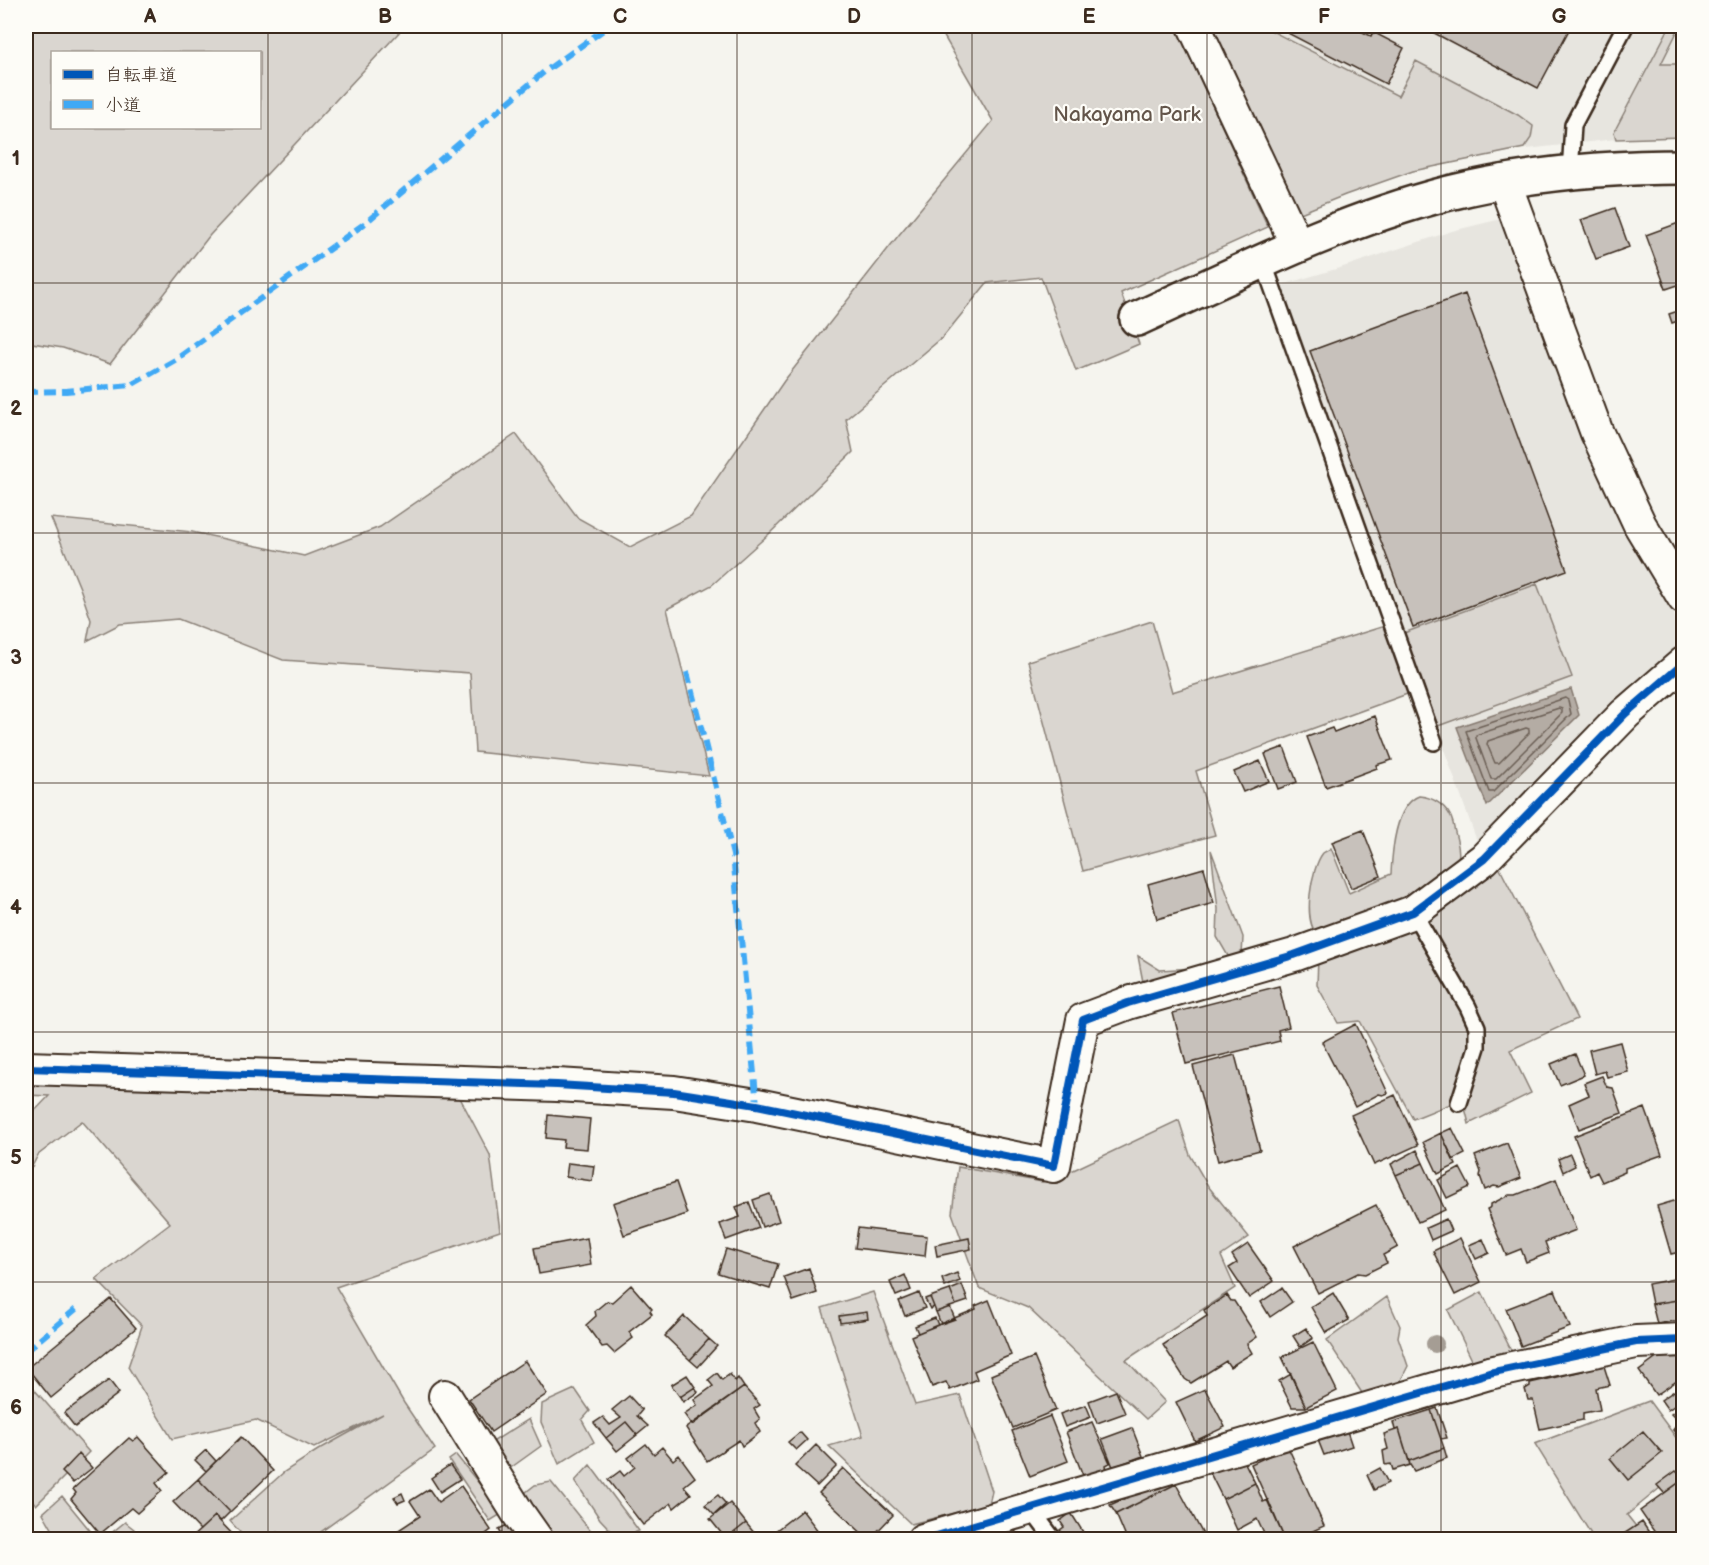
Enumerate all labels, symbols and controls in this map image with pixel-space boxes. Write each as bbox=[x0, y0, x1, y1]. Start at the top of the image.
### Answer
text: A bbox=[143, 5, 157, 29]
text: B bbox=[378, 5, 392, 29]
text: C bbox=[613, 5, 627, 29]
text: D bbox=[847, 5, 861, 29]
text: E bbox=[1083, 5, 1096, 29]
text: F bbox=[1318, 5, 1330, 29]
text: G bbox=[1552, 5, 1567, 29]
legend bbox=[51, 51, 261, 129]
text: 自転車道 bbox=[105, 65, 177, 86]
text: 小道 bbox=[105, 95, 141, 116]
park label: Nakayama Park bbox=[1053, 102, 1201, 127]
text: 1 bbox=[12, 147, 20, 171]
text: 2 bbox=[10, 397, 22, 421]
text: 3 bbox=[10, 646, 22, 670]
text: 4 bbox=[10, 896, 22, 920]
text: 5 bbox=[10, 1146, 22, 1170]
text: 6 bbox=[10, 1396, 22, 1420]

